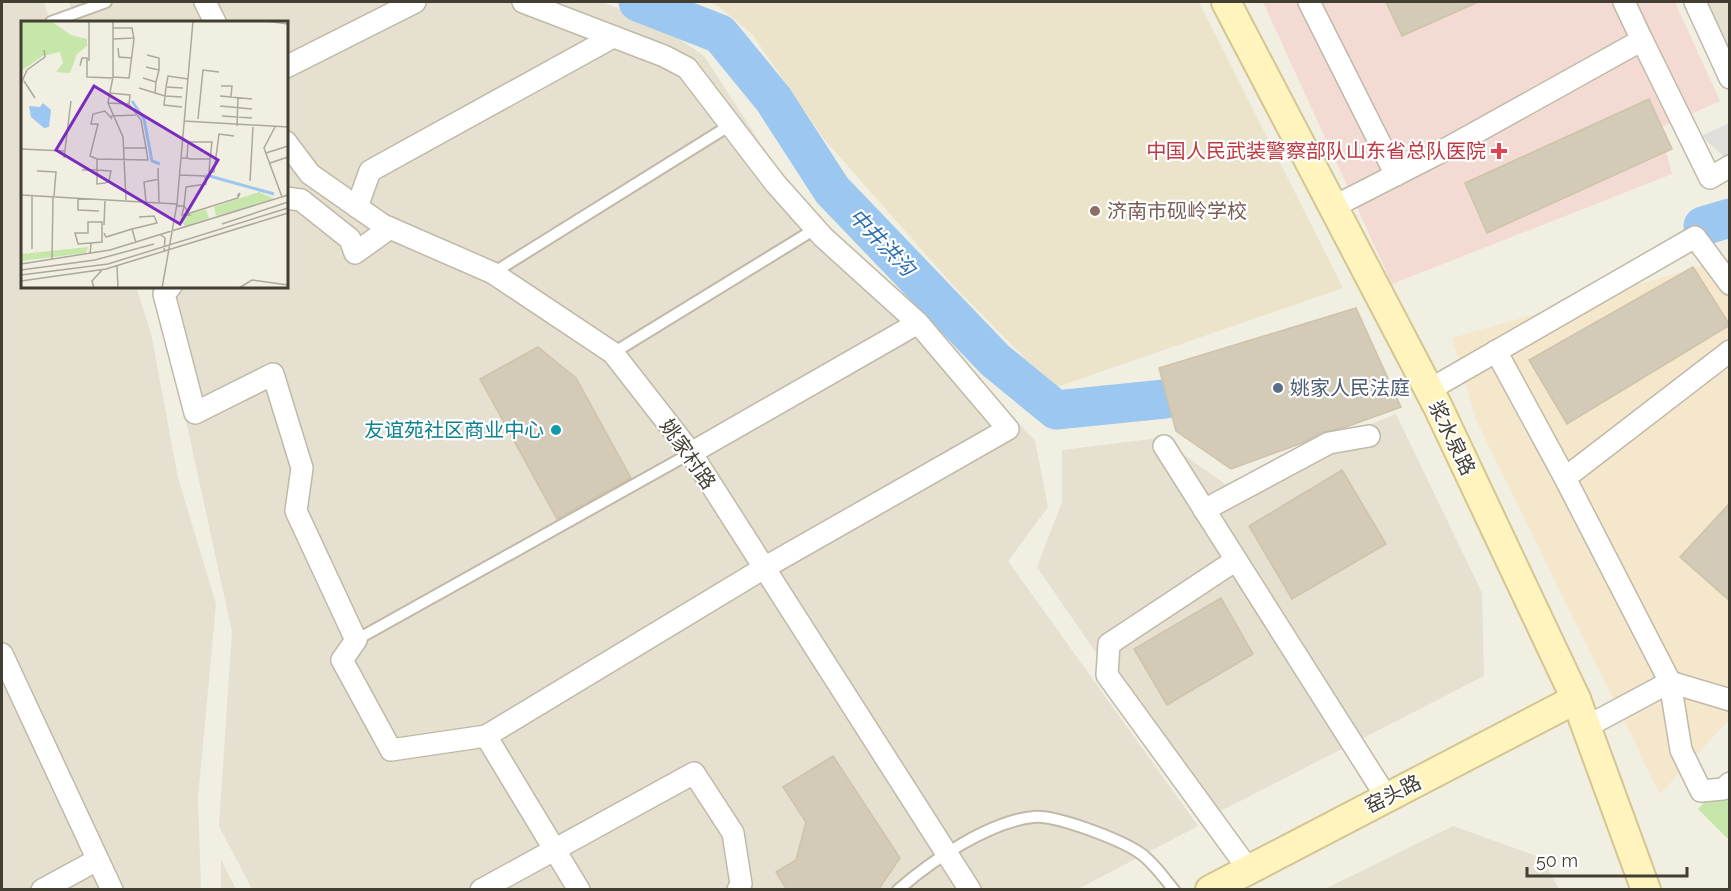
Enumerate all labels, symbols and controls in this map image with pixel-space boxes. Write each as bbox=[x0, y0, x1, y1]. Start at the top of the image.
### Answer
inset map bbox=[21, 21, 288, 288]
place label: 中国人民武装警察部队山东省总队医院 bbox=[1146, 139, 1486, 163]
marker: 中国人民武装警察部队山东省总队医院 bbox=[1490, 142, 1508, 160]
place label: 济南市砚岭学校 bbox=[1107, 199, 1247, 223]
water label: 中井洪沟 bbox=[844, 203, 922, 282]
marker: 济南市砚岭学校 bbox=[1088, 204, 1102, 218]
place label: 姚家人民法庭 bbox=[1290, 376, 1410, 400]
marker: 姚家人民法庭 bbox=[1271, 381, 1285, 395]
street label: 浆水泉路 bbox=[1424, 397, 1480, 479]
street label: 姚家村路 bbox=[655, 414, 721, 494]
place label: 友谊苑社区商业中心 bbox=[364, 418, 544, 442]
marker: 友谊苑社区商业中心 bbox=[549, 423, 563, 437]
street label: 窑头路 bbox=[1361, 770, 1425, 818]
scale bar bbox=[1527, 840, 1688, 878]
text: 50 m bbox=[1536, 850, 1578, 871]

